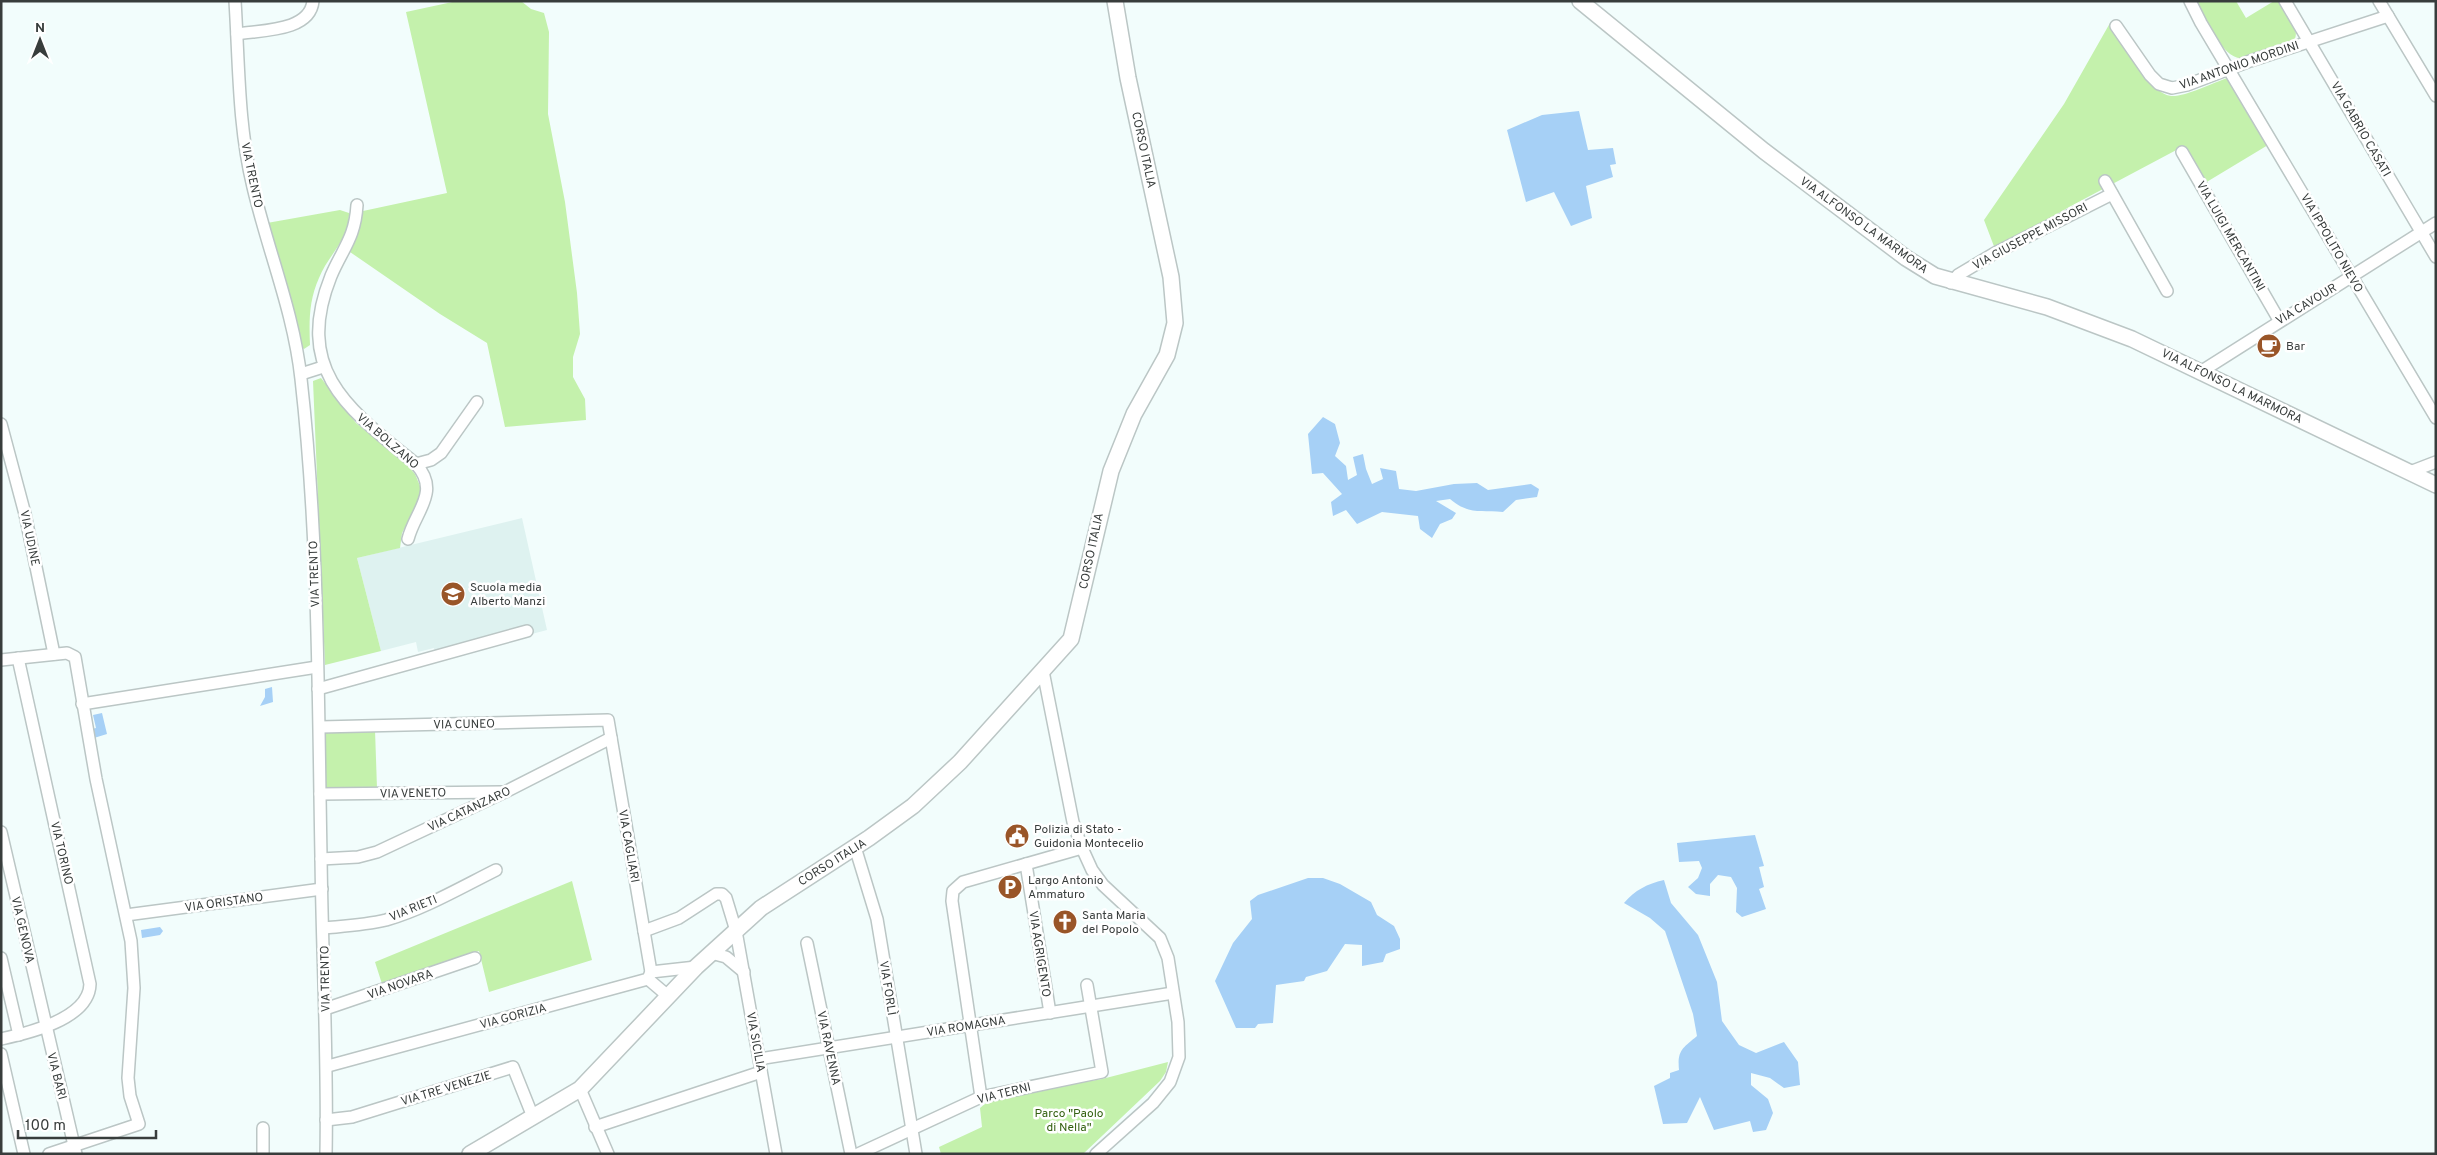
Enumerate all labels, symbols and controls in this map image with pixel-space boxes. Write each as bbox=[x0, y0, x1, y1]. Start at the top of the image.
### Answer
north arrow bbox=[15, 15, 65, 65]
text: N bbox=[35, 20, 45, 37]
street label: VIA ANTONIO MORDINI bbox=[2177, 38, 2301, 94]
street label: VIA GABRIO CASATI bbox=[2326, 79, 2394, 180]
street label: CORSO ITALIA bbox=[1127, 111, 1159, 190]
street label: VIA TRENTO bbox=[236, 141, 266, 209]
street label: VIA ALFONSO LA MARMORA bbox=[1796, 174, 1931, 278]
street label: VIA LUIGI MERCANTINI bbox=[2192, 178, 2268, 295]
street label: VIA IPPOLITO NIEVO bbox=[2296, 191, 2366, 296]
street label: VIA GIUSEPPE MISSORI bbox=[1970, 200, 2091, 274]
street label: VIA CAVOUR bbox=[2273, 280, 2340, 329]
cafe icon: Bar bbox=[2256, 333, 2282, 359]
place label: Bar bbox=[2286, 339, 2305, 355]
street label: VIA ALFONSO LA MARMORA bbox=[2158, 346, 2305, 428]
street label: VIA BOLZANO bbox=[353, 410, 422, 473]
street label: VIA UDINE bbox=[15, 509, 43, 568]
street label: CORSO ITALIA bbox=[1076, 512, 1108, 591]
street label: VIA TRENTO bbox=[306, 540, 324, 608]
place label: Scuola media Alberto Manzi bbox=[470, 580, 545, 610]
school or university icon: Scuola media Alberto Manzi bbox=[440, 581, 466, 607]
street label: VIA CUNEO bbox=[433, 716, 495, 734]
street label: VIA CATANZARO bbox=[425, 784, 514, 836]
street label: VIA VENETO bbox=[380, 785, 446, 803]
street label: VIA CAGLIARI bbox=[614, 808, 642, 884]
street label: VIA TORINO bbox=[46, 820, 76, 887]
place label: Polizia di Stato - Guidonia Montecelio bbox=[1034, 822, 1144, 852]
public building icon: Polizia di Stato - Guidonia Montecelio bbox=[1004, 823, 1030, 849]
street label: CORSO ITALIA bbox=[795, 835, 870, 890]
place label: Largo Antonio Ammaturo bbox=[1028, 873, 1104, 903]
parking icon: Largo Antonio Ammaturo bbox=[997, 874, 1023, 900]
street label: VIA ORISTANO bbox=[184, 890, 264, 916]
street label: VIA RIETI bbox=[387, 892, 440, 926]
street label: VIA GENOVA bbox=[7, 895, 38, 965]
place label: Santa Maria del Popolo bbox=[1082, 908, 1146, 938]
church icon: Santa Maria del Popolo bbox=[1052, 909, 1078, 935]
street label: VIA AGRIGENTO bbox=[1024, 910, 1054, 998]
street label: VIA TRENTO bbox=[317, 946, 335, 1012]
street label: VIA FORLÌ bbox=[875, 960, 899, 1017]
street label: VIA NOVARA bbox=[365, 966, 435, 1004]
street label: VIA GORIZIA bbox=[478, 1000, 548, 1034]
street label: VIA RAVENNA bbox=[812, 1009, 844, 1087]
street label: VIA SICILIA bbox=[742, 1011, 768, 1074]
street label: VIA ROMAGNA bbox=[925, 1013, 1007, 1041]
street label: VIA BARI bbox=[42, 1051, 70, 1102]
street label: VIA TRE VENEZIE bbox=[399, 1068, 494, 1110]
street label: VIA TERNI bbox=[976, 1080, 1033, 1108]
park label: Parco "Paolo di Nella" bbox=[1035, 1106, 1104, 1136]
scale bar bbox=[18, 1108, 155, 1140]
text: 100 m bbox=[25, 1117, 66, 1136]

